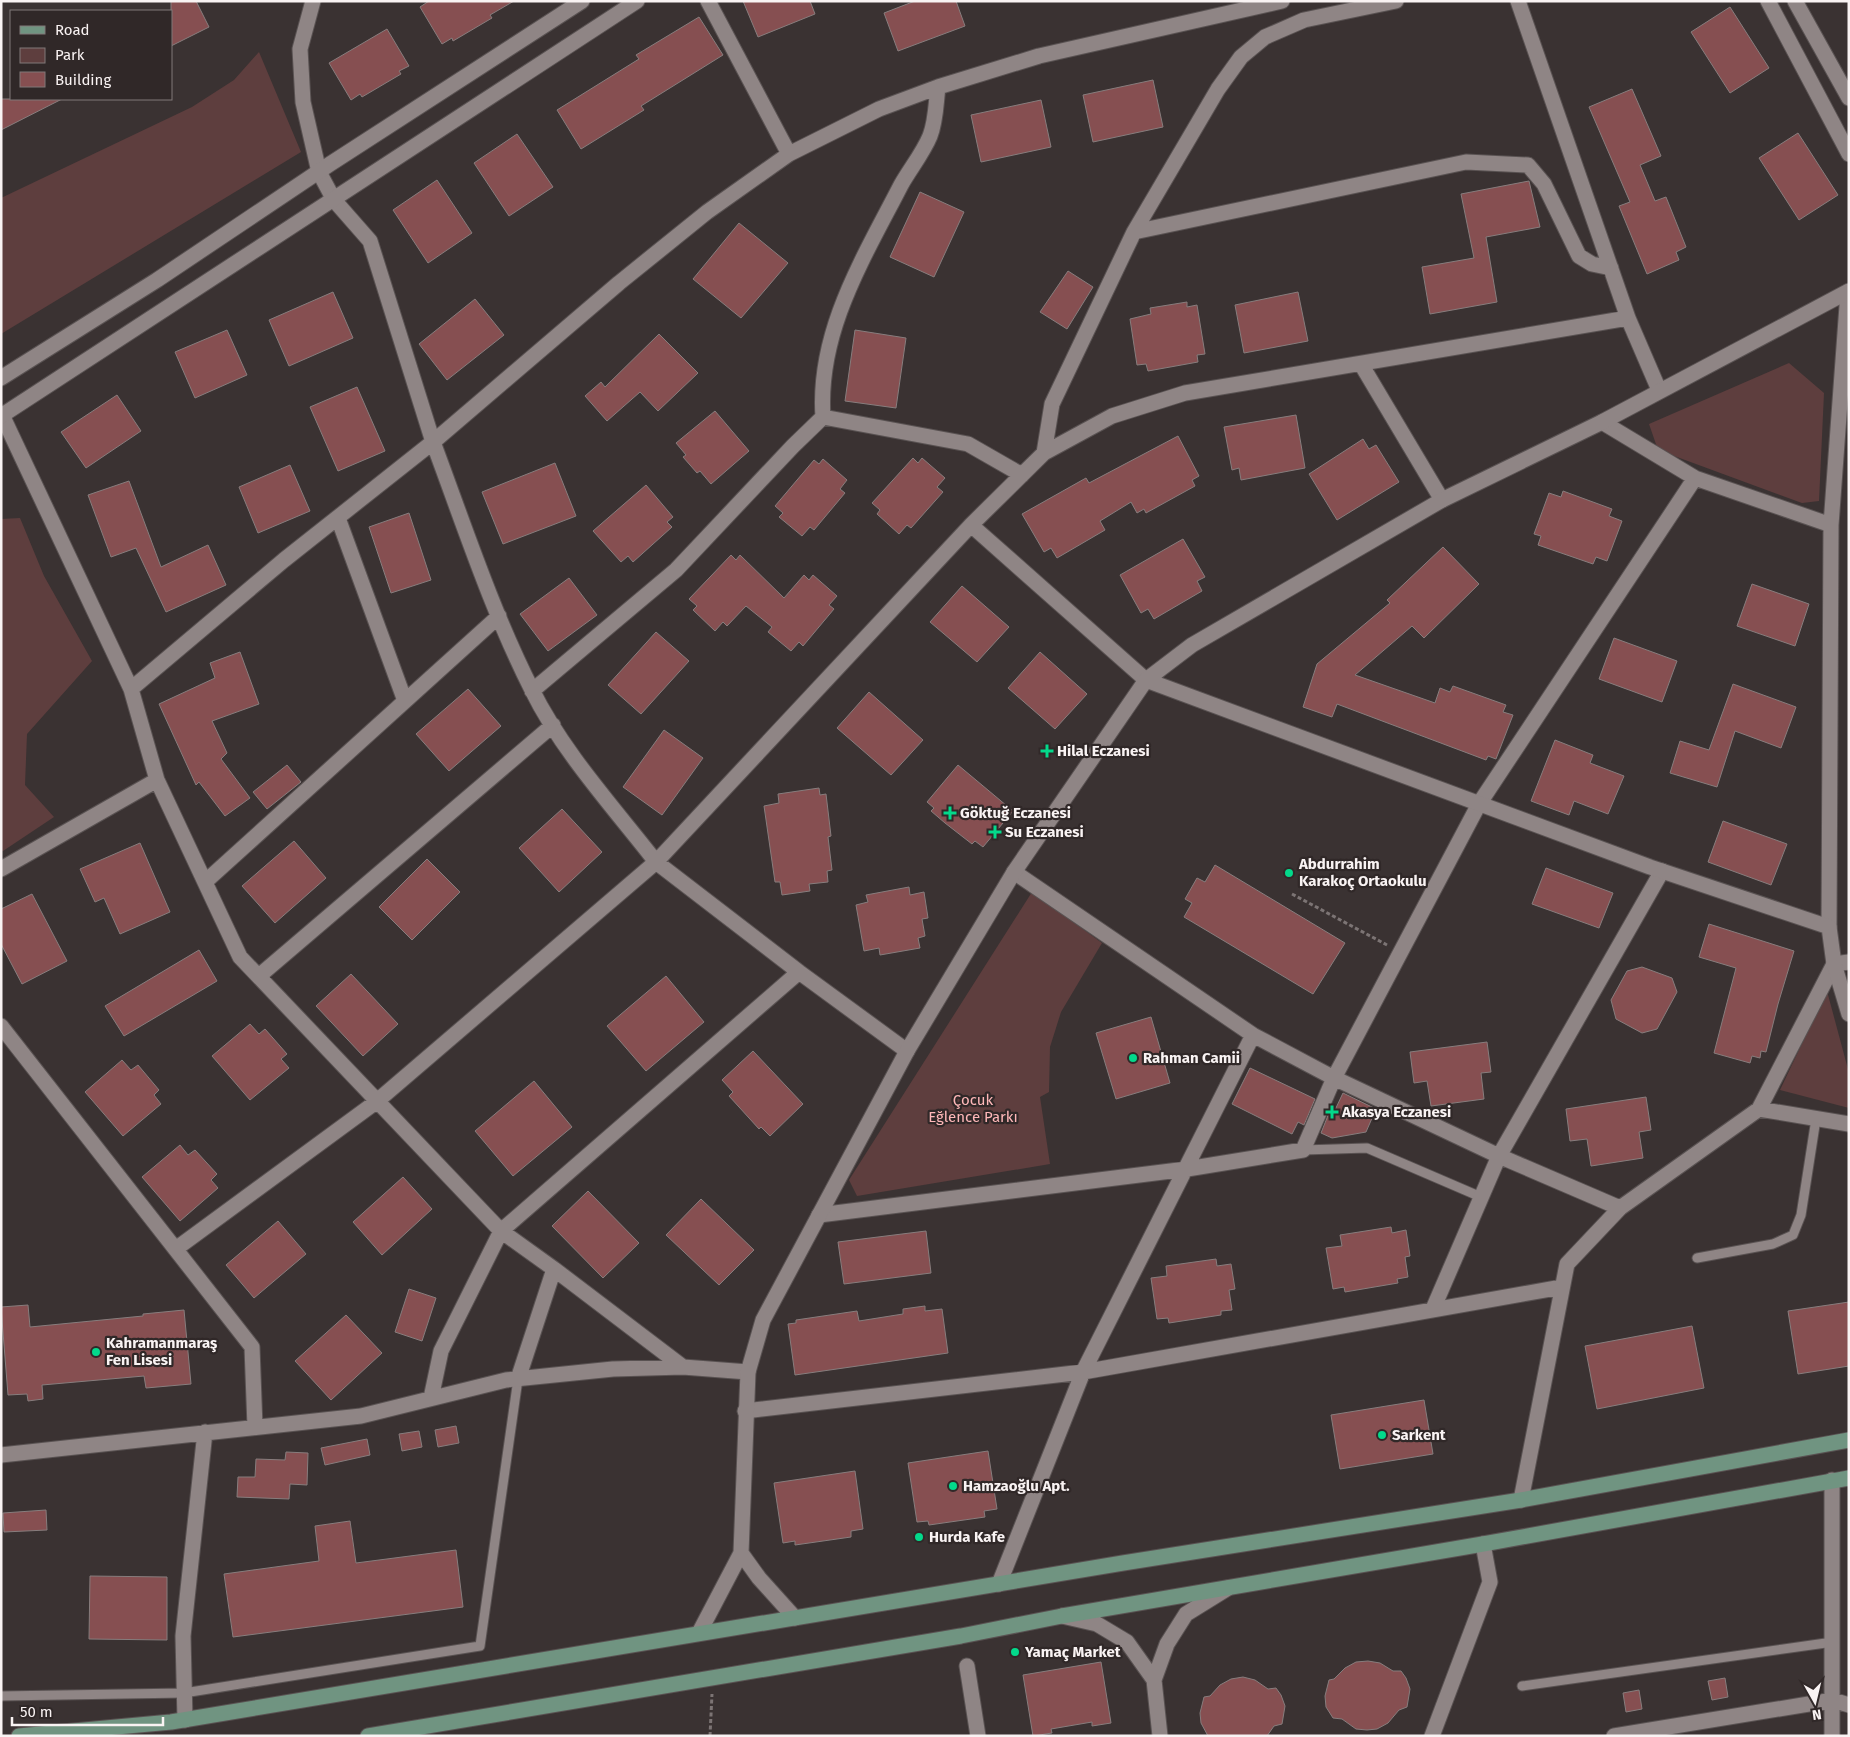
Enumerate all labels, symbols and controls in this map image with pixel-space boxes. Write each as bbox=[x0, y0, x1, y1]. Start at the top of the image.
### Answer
legend bbox=[10, 10, 172, 100]
text: Road bbox=[55, 21, 90, 39]
text: Park bbox=[55, 46, 85, 64]
text: Building bbox=[55, 71, 111, 89]
place label: Hilal Eczanesi bbox=[1057, 742, 1150, 760]
marker: Hilal Eczanesi bbox=[1041, 745, 1053, 757]
place label: Göktuğ Eczanesi bbox=[960, 804, 1071, 822]
marker: Göktuğ Eczanesi bbox=[944, 807, 956, 819]
place label: Su Eczanesi bbox=[1005, 823, 1084, 841]
marker: Su Eczanesi bbox=[989, 826, 1001, 838]
place label: Abdurrahim Karakoç Ortaokulu bbox=[1298, 855, 1427, 891]
marker: Abdurrahim Karakoç Ortaokulu bbox=[1283, 867, 1295, 879]
place label: Rahman Camii bbox=[1143, 1049, 1240, 1067]
marker: Rahman Camii bbox=[1127, 1052, 1139, 1064]
park label: Çocuk Eğlence Parkı bbox=[928, 1091, 1018, 1126]
place label: Akasya Eczanesi bbox=[1341, 1103, 1451, 1121]
marker: Akasya Eczanesi bbox=[1326, 1106, 1338, 1118]
place label: Kahramanmaraş Fen Lisesi bbox=[106, 1334, 217, 1369]
marker: Kahramanmaraş Fen Lisesi bbox=[90, 1346, 102, 1358]
place label: Sarkent bbox=[1392, 1426, 1446, 1444]
marker: Sarkent bbox=[1376, 1429, 1388, 1441]
place label: Hamzaoğlu Apt. bbox=[963, 1477, 1070, 1495]
marker: Hamzaoğlu Apt. bbox=[947, 1480, 959, 1492]
place label: Hurda Kafe bbox=[929, 1528, 1005, 1546]
marker: Hurda Kafe bbox=[913, 1531, 925, 1543]
place label: Yamaç Market bbox=[1024, 1643, 1121, 1662]
marker: Yamaç Market bbox=[1009, 1646, 1021, 1658]
north arrow bbox=[1790, 1677, 1840, 1727]
scale bar bbox=[12, 1694, 164, 1726]
text: 50 m bbox=[20, 1703, 53, 1721]
text: N bbox=[1811, 1705, 1823, 1723]

